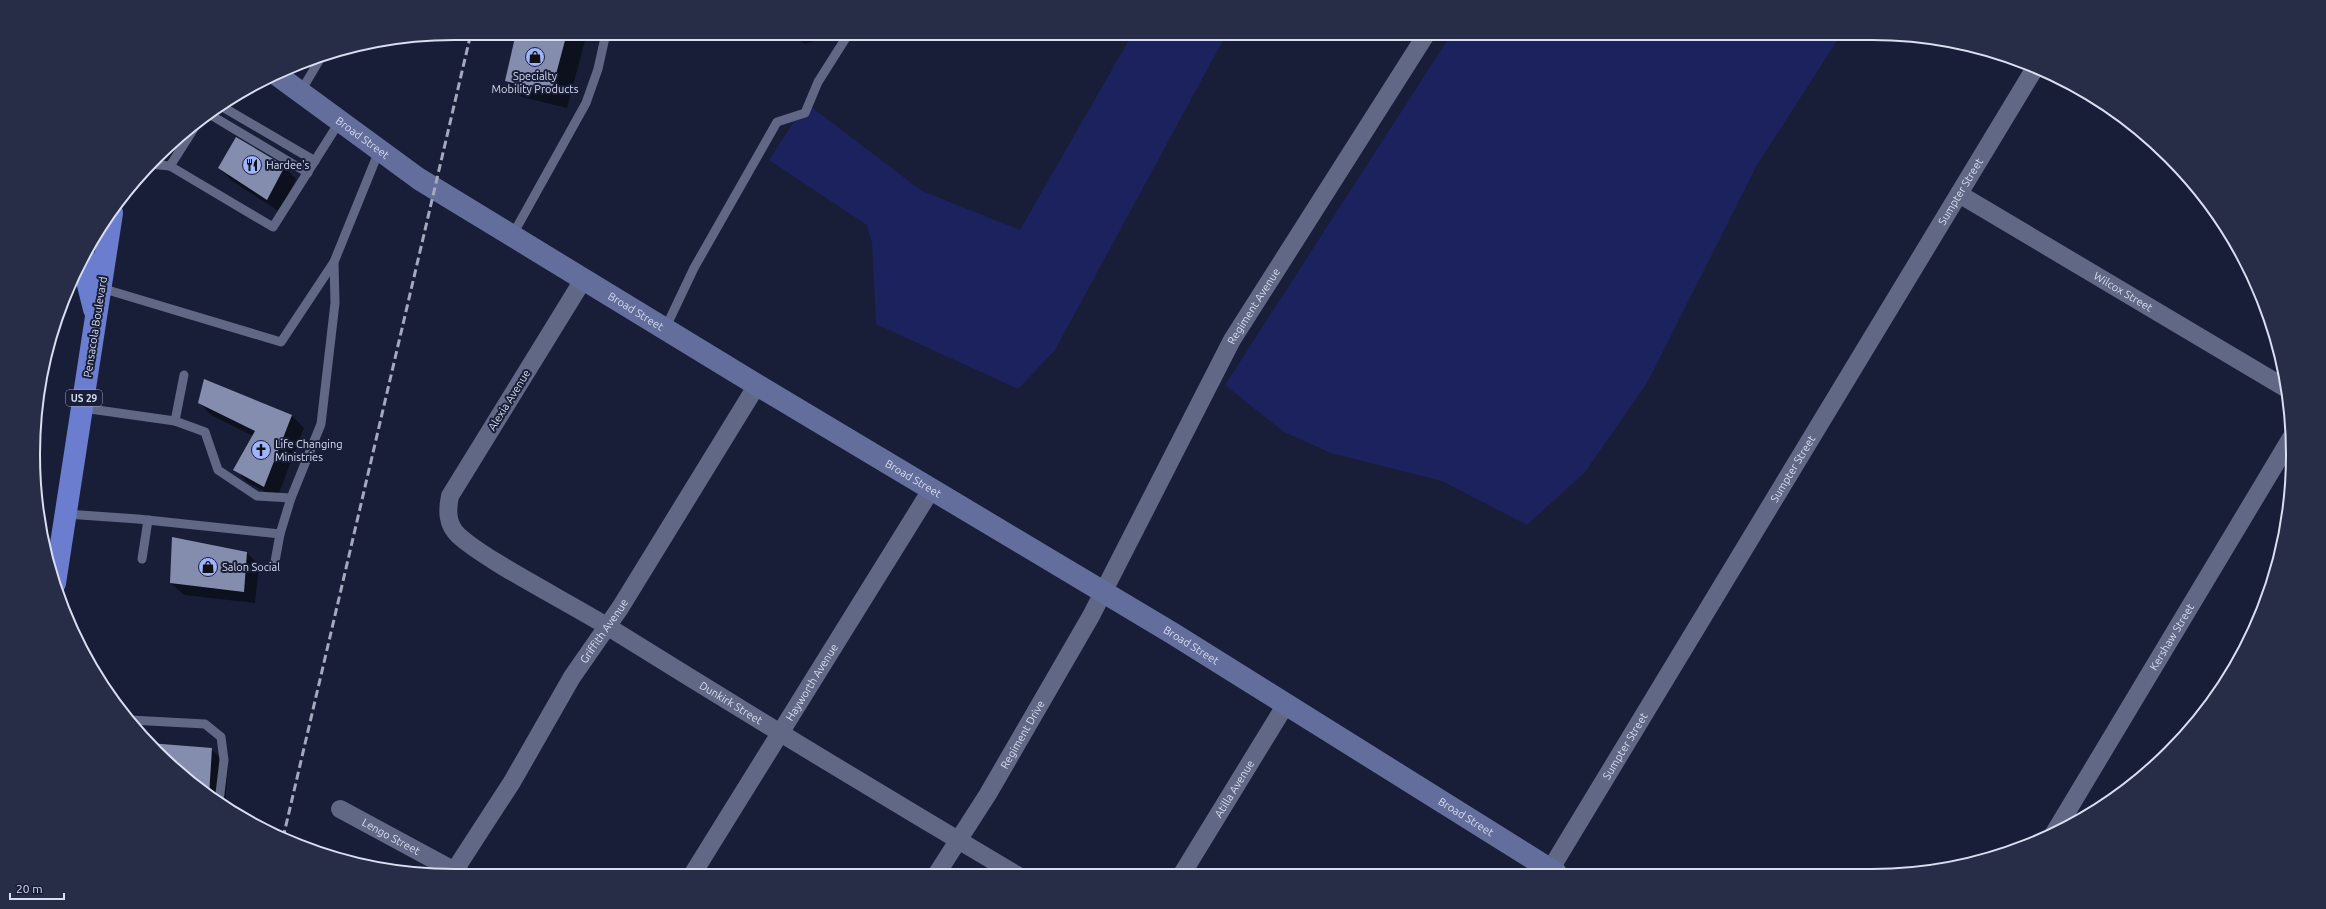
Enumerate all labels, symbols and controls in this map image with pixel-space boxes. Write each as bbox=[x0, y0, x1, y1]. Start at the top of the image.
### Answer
shop icon: Specialty Mobility Products bbox=[524, 46, 546, 68]
place label: Specialty Mobility Products bbox=[492, 70, 579, 95]
street label: Broad Street bbox=[334, 114, 392, 161]
restaurant icon: Hardee's bbox=[241, 154, 263, 176]
street label: Sumpter Street bbox=[1936, 155, 1985, 227]
place label: Hardee's bbox=[266, 159, 310, 171]
street label: Regiment Avenue bbox=[1225, 266, 1282, 346]
street label: Wilcox Street bbox=[2092, 270, 2155, 314]
street label: Pensacola Boulevard bbox=[81, 276, 109, 378]
street label: Broad Street bbox=[606, 290, 666, 333]
street label: Alexia Avenue bbox=[485, 367, 533, 433]
road number: US 29 bbox=[66, 390, 102, 406]
street label: Sumpter Street bbox=[1768, 433, 1818, 504]
place label: Life Changing Ministries bbox=[275, 438, 343, 463]
church icon: Life Changing Ministries bbox=[250, 439, 272, 461]
street label: Broad Street bbox=[883, 457, 944, 500]
shop icon: Salon Social bbox=[197, 556, 219, 578]
place label: Salon Social bbox=[222, 561, 280, 573]
street label: Griffith Avenue bbox=[578, 597, 630, 665]
street label: Kershaw Street bbox=[2147, 601, 2197, 672]
street label: Broad Street bbox=[1161, 623, 1222, 667]
street label: Hayworth Avenue bbox=[783, 642, 840, 723]
street label: Dunkirk Street bbox=[697, 679, 765, 727]
street label: Regiment Drive bbox=[998, 698, 1047, 771]
street label: Sumpter Street bbox=[1600, 710, 1650, 781]
street label: Atilla Avenue bbox=[1212, 758, 1256, 820]
street label: Broad Street bbox=[1436, 795, 1496, 839]
street label: Lengo Street bbox=[360, 816, 423, 857]
scale bar bbox=[10, 875, 64, 901]
text: 20 m bbox=[16, 882, 43, 895]

